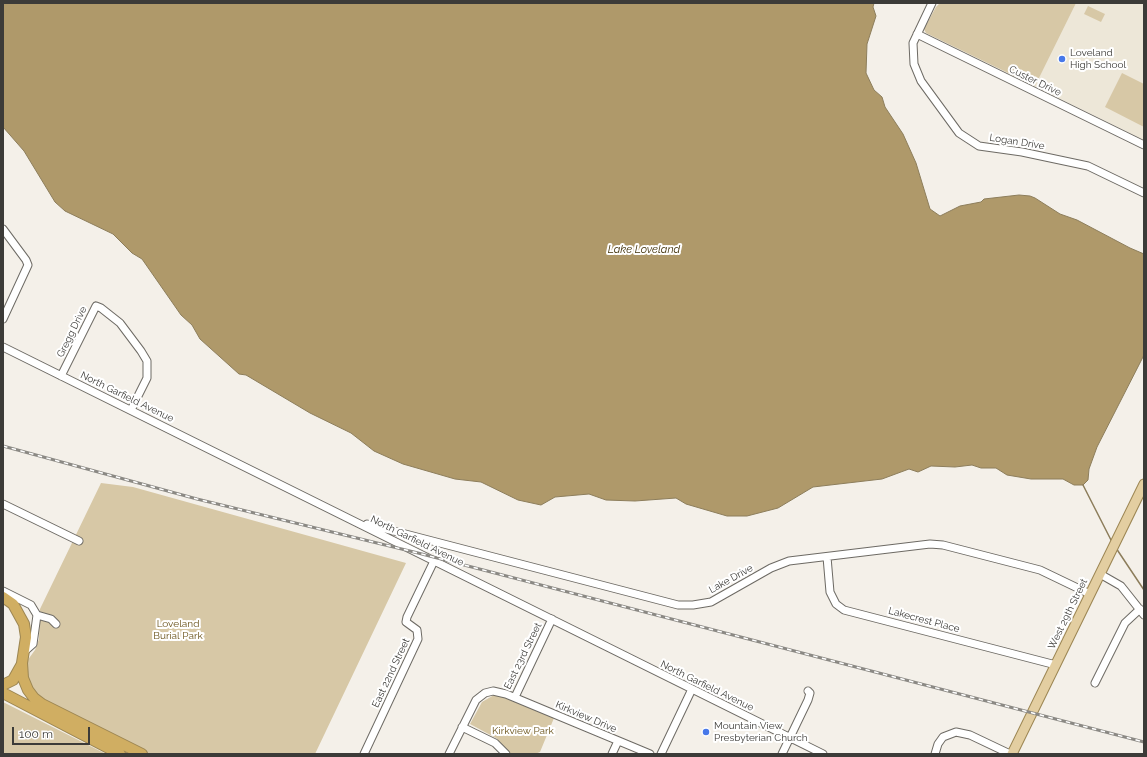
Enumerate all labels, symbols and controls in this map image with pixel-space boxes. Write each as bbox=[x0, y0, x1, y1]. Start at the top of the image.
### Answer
place label: Loveland High School bbox=[1070, 47, 1126, 70]
marker: Loveland High School bbox=[1057, 54, 1067, 64]
street label: Custer Drive bbox=[1007, 63, 1063, 99]
street label: Logan Drive bbox=[989, 132, 1045, 152]
water label: Lake Loveland bbox=[608, 243, 680, 257]
street label: Gregg Drive bbox=[55, 305, 89, 359]
street label: North Garfield Avenue bbox=[78, 369, 176, 425]
street label: North Garfield Avenue bbox=[368, 513, 466, 569]
street label: Lake Drive bbox=[707, 562, 755, 596]
street label: West 29th Street bbox=[1046, 577, 1090, 651]
street label: Lakecrest Place bbox=[887, 605, 961, 635]
park label: Loveland Burial Park bbox=[153, 618, 203, 642]
street label: East 23rd Street bbox=[502, 621, 544, 691]
street label: East 22nd Street bbox=[370, 636, 412, 710]
street label: North Garfield Avenue bbox=[658, 658, 756, 714]
street label: Kirkview Drive bbox=[554, 699, 618, 735]
scale bar bbox=[14, 719, 92, 745]
place label: Mountain View Presbyterian Church bbox=[714, 720, 808, 744]
park label: Kirkview Park bbox=[492, 725, 554, 737]
text: 100 m bbox=[19, 727, 53, 741]
marker: Mountain View Presbyterian Church bbox=[701, 727, 711, 737]

